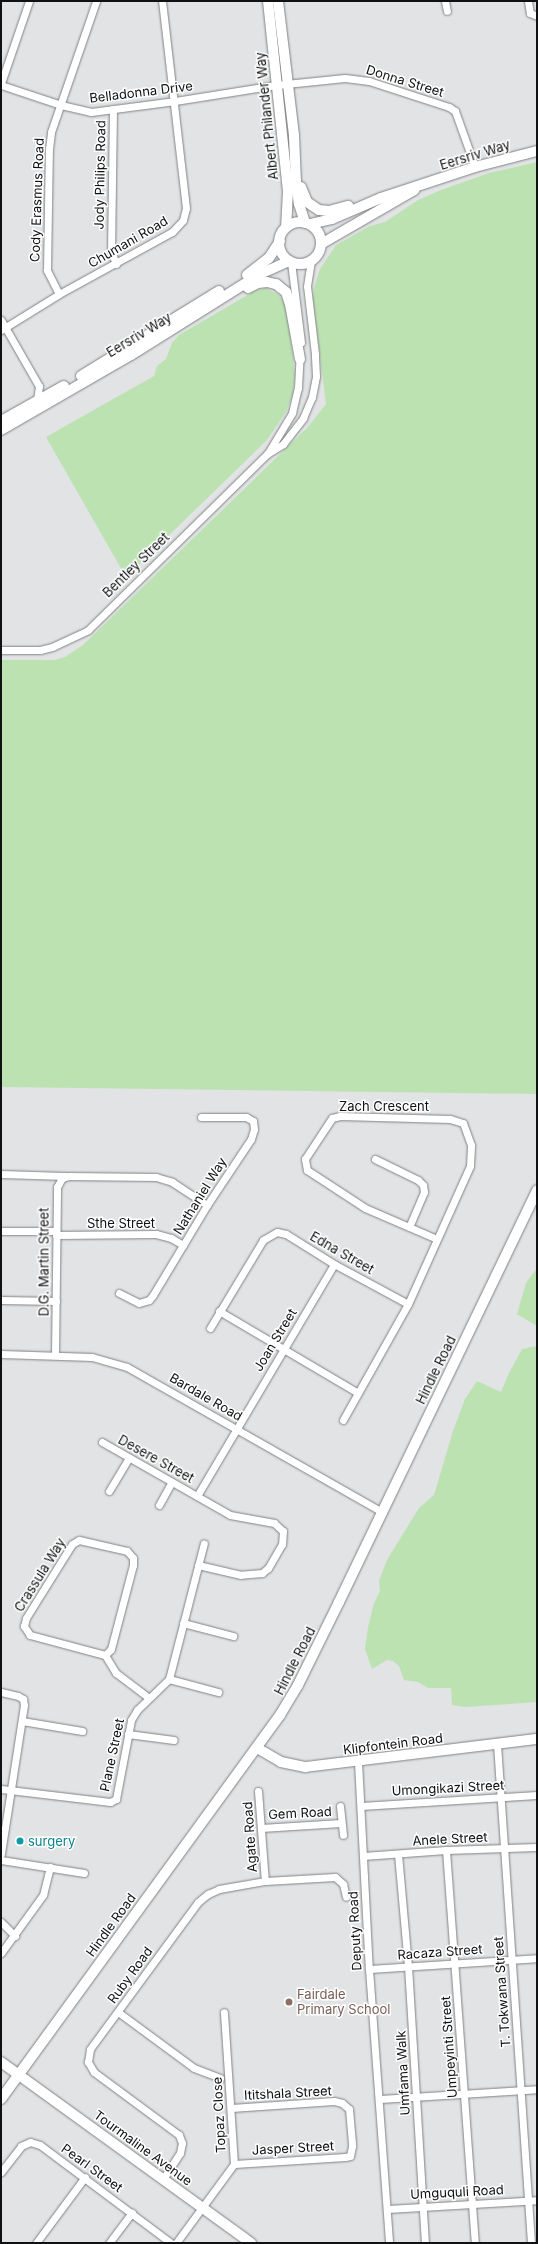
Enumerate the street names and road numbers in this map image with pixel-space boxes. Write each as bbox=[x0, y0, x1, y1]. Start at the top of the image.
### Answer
street label: Albert Philander Way bbox=[253, 51, 281, 181]
street label: Donna Street bbox=[364, 62, 446, 100]
street label: Belladonna Drive bbox=[88, 78, 194, 106]
street label: Jody Philips Road bbox=[91, 120, 109, 230]
street label: Eersriv Way bbox=[438, 137, 512, 173]
street label: Cody Erasmus Road bbox=[27, 138, 47, 262]
street label: Chumani Road bbox=[85, 213, 171, 271]
street label: Eersriv Way bbox=[104, 310, 174, 360]
street label: Bentley Street bbox=[100, 529, 172, 601]
street label: Zach Crescent bbox=[339, 1098, 429, 1114]
street label: Nathaniel Way bbox=[170, 1155, 230, 1237]
street label: D.G. Martin Street bbox=[36, 1208, 52, 1316]
street label: Sthe Street bbox=[87, 1215, 155, 1231]
street label: Edna Street bbox=[307, 1228, 377, 1278]
street label: Joan Street bbox=[250, 1306, 300, 1374]
street label: Hindle Road bbox=[413, 1333, 459, 1407]
street label: Bardale Road bbox=[167, 1370, 245, 1424]
street label: Desere Street bbox=[115, 1432, 197, 1486]
street label: Crassula Way bbox=[11, 1535, 69, 1615]
street label: Hindle Road bbox=[271, 1624, 319, 1698]
street label: Plane Street bbox=[97, 1717, 127, 1793]
street label: Klipfontein Road bbox=[342, 1730, 444, 1758]
street label: Umongikazi Street bbox=[391, 1777, 505, 1799]
street label: Agate Road bbox=[240, 1801, 260, 1873]
street label: Gem Road bbox=[268, 1804, 332, 1822]
street label: Anele Street bbox=[412, 1829, 488, 1849]
street label: Hindle Road bbox=[83, 1890, 139, 1960]
street label: Deputy Road bbox=[345, 1891, 365, 1971]
street label: T. Tokwana Street bbox=[490, 1936, 514, 2048]
street label: Racaza Street bbox=[397, 1941, 483, 1963]
street label: Ruby Road bbox=[104, 1944, 156, 2006]
street label: Umpeyinti Street bbox=[438, 1995, 460, 2099]
street label: Umfama Walk bbox=[393, 2030, 413, 2116]
street label: Topaz Close bbox=[209, 2077, 229, 2153]
street label: Ititshala Street bbox=[244, 2083, 332, 2103]
street label: Tourmaline Avenue bbox=[91, 2107, 195, 2189]
street label: Jasper Street bbox=[251, 2138, 335, 2158]
street label: Pearl Street bbox=[58, 2141, 126, 2195]
street label: Umguquli Road bbox=[410, 2182, 504, 2202]

